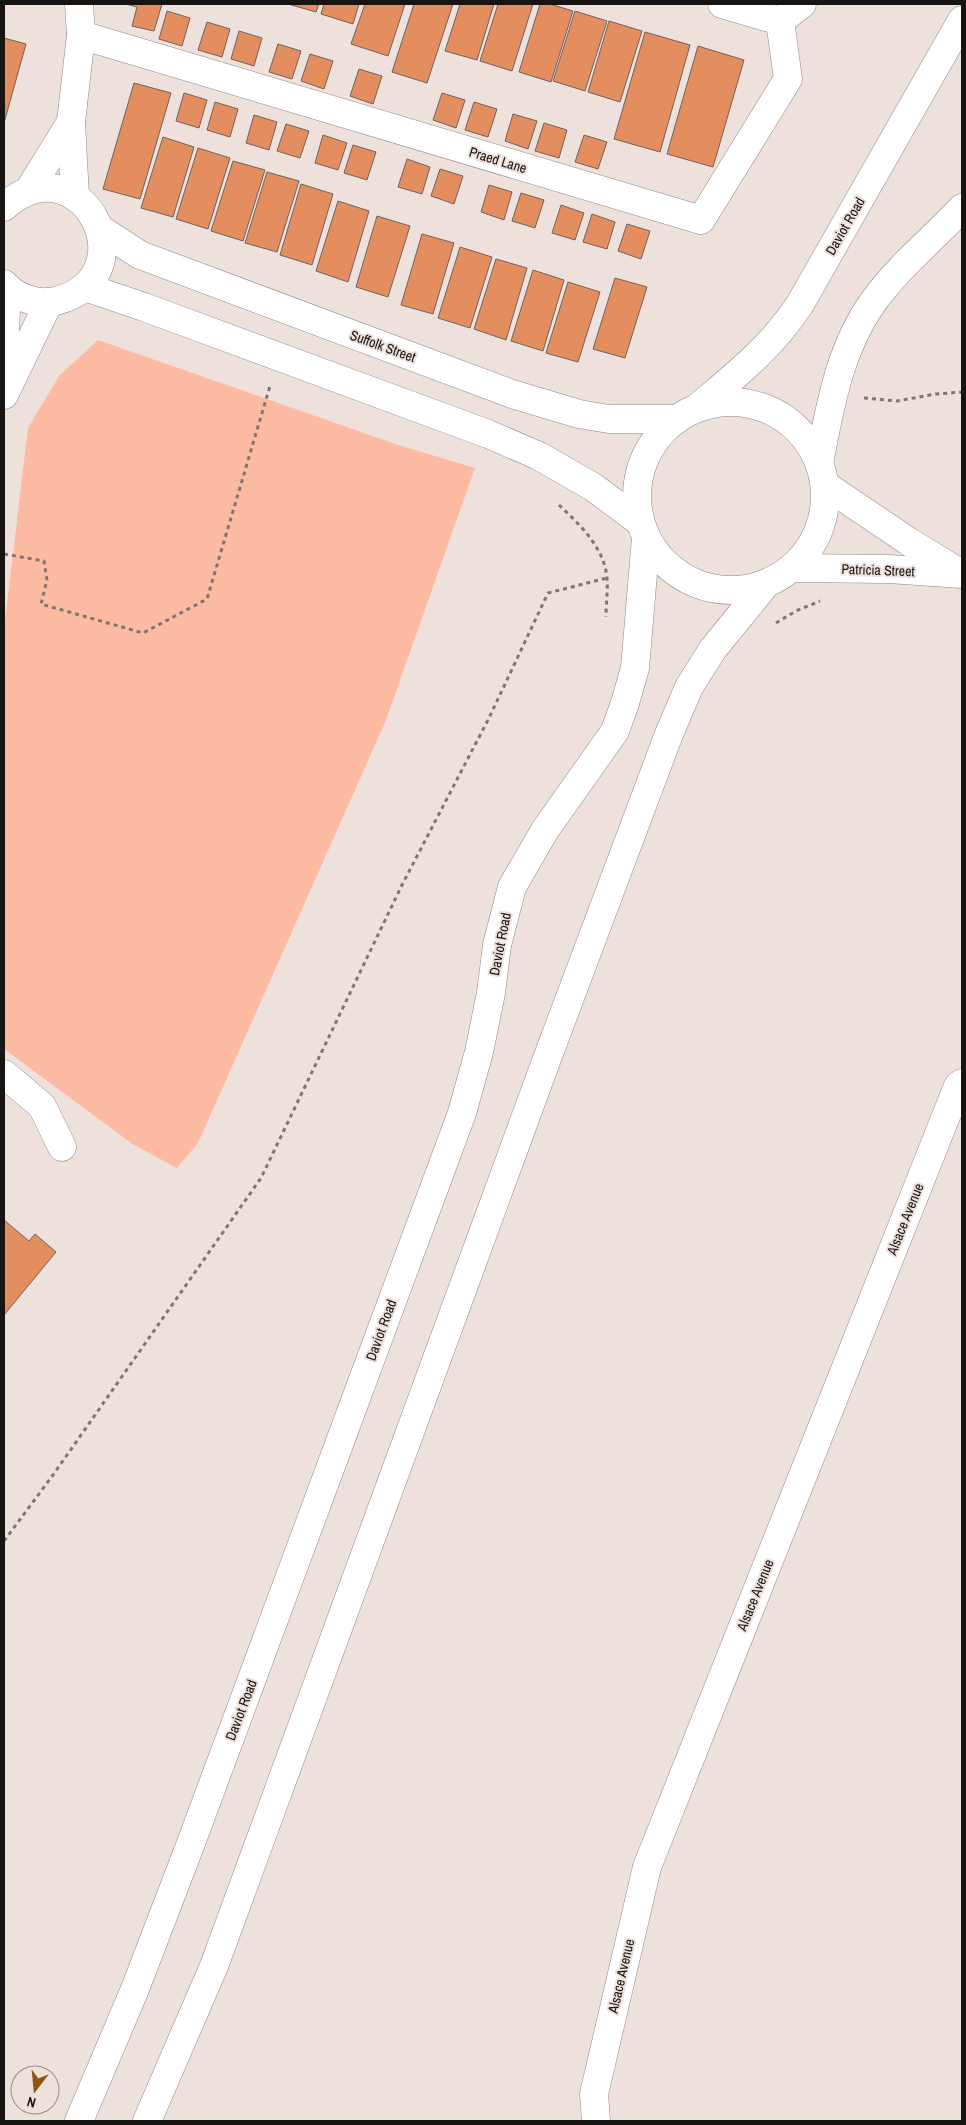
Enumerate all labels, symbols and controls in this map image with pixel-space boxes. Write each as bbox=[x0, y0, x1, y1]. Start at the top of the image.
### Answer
street label: Praed Lane bbox=[467, 143, 529, 177]
street label: Daviot Road bbox=[821, 194, 869, 258]
street label: Suffolk Street bbox=[348, 326, 418, 366]
street label: Patricia Street bbox=[841, 560, 915, 580]
street label: Daviot Road bbox=[485, 911, 515, 977]
street label: Alsace Avenue bbox=[882, 1181, 928, 1258]
street label: Daviot Road bbox=[362, 1297, 400, 1363]
street label: Alsace Avenue bbox=[732, 1557, 778, 1634]
street label: Daviot Road bbox=[221, 1677, 261, 1743]
street label: Alsace Avenue bbox=[603, 1937, 638, 2016]
north arrow bbox=[10, 2065, 60, 2115]
text: N bbox=[25, 2093, 38, 2112]

